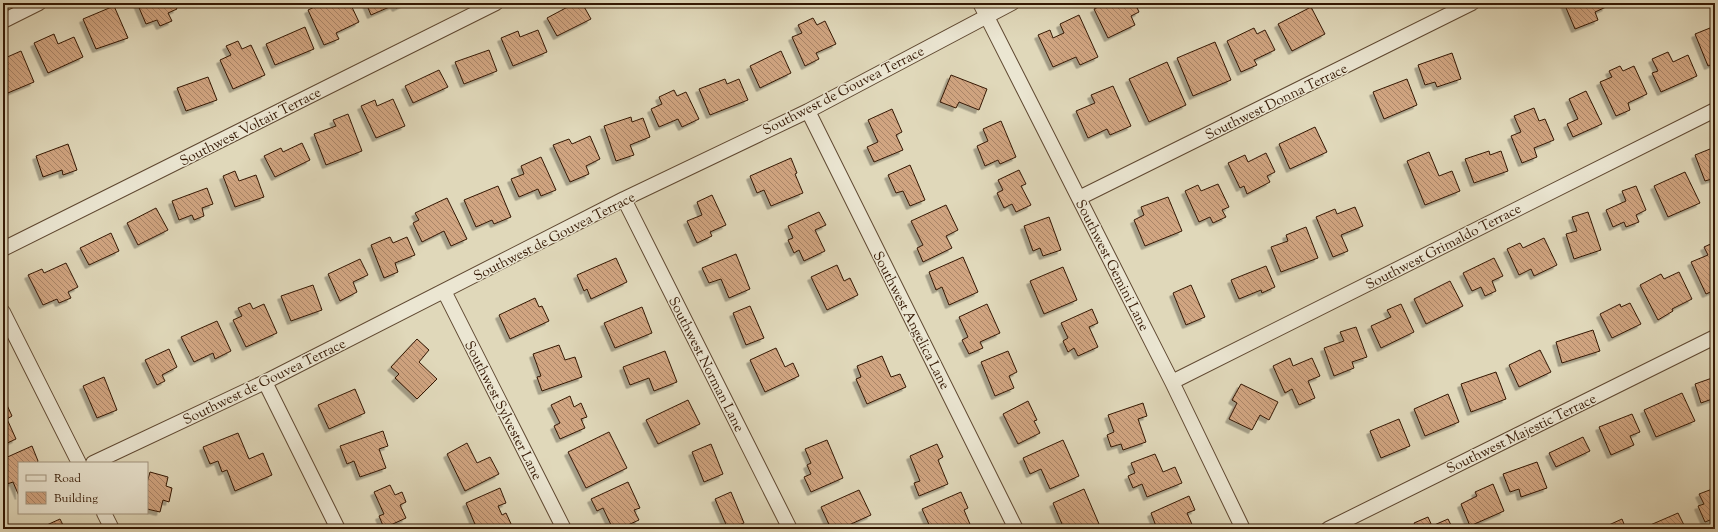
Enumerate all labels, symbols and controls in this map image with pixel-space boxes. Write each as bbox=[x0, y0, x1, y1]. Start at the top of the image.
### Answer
street label: Southwest de Gouvea Terrace bbox=[760, 42, 928, 141]
street label: Southwest Donna Terrace bbox=[1202, 60, 1351, 146]
street label: Southwest Voltair Terrace bbox=[177, 83, 325, 172]
street label: Southwest de Gouvea Terrace bbox=[471, 188, 639, 287]
street label: Southwest Gemini Lane bbox=[1069, 197, 1153, 335]
street label: Southwest Grimaldo Terrace bbox=[1363, 200, 1525, 296]
street label: Southwest Angelica Lane bbox=[867, 248, 954, 393]
street label: Southwest Norman Lane bbox=[662, 294, 748, 436]
street label: Southwest de Gouvea Terrace bbox=[180, 335, 350, 431]
street label: Southwest Sylvester Lane bbox=[458, 338, 546, 484]
street label: Southwest Majestic Terrace bbox=[1444, 390, 1600, 480]
legend bbox=[18, 462, 148, 514]
text: Road bbox=[54, 470, 81, 488]
text: Building bbox=[54, 490, 98, 508]

